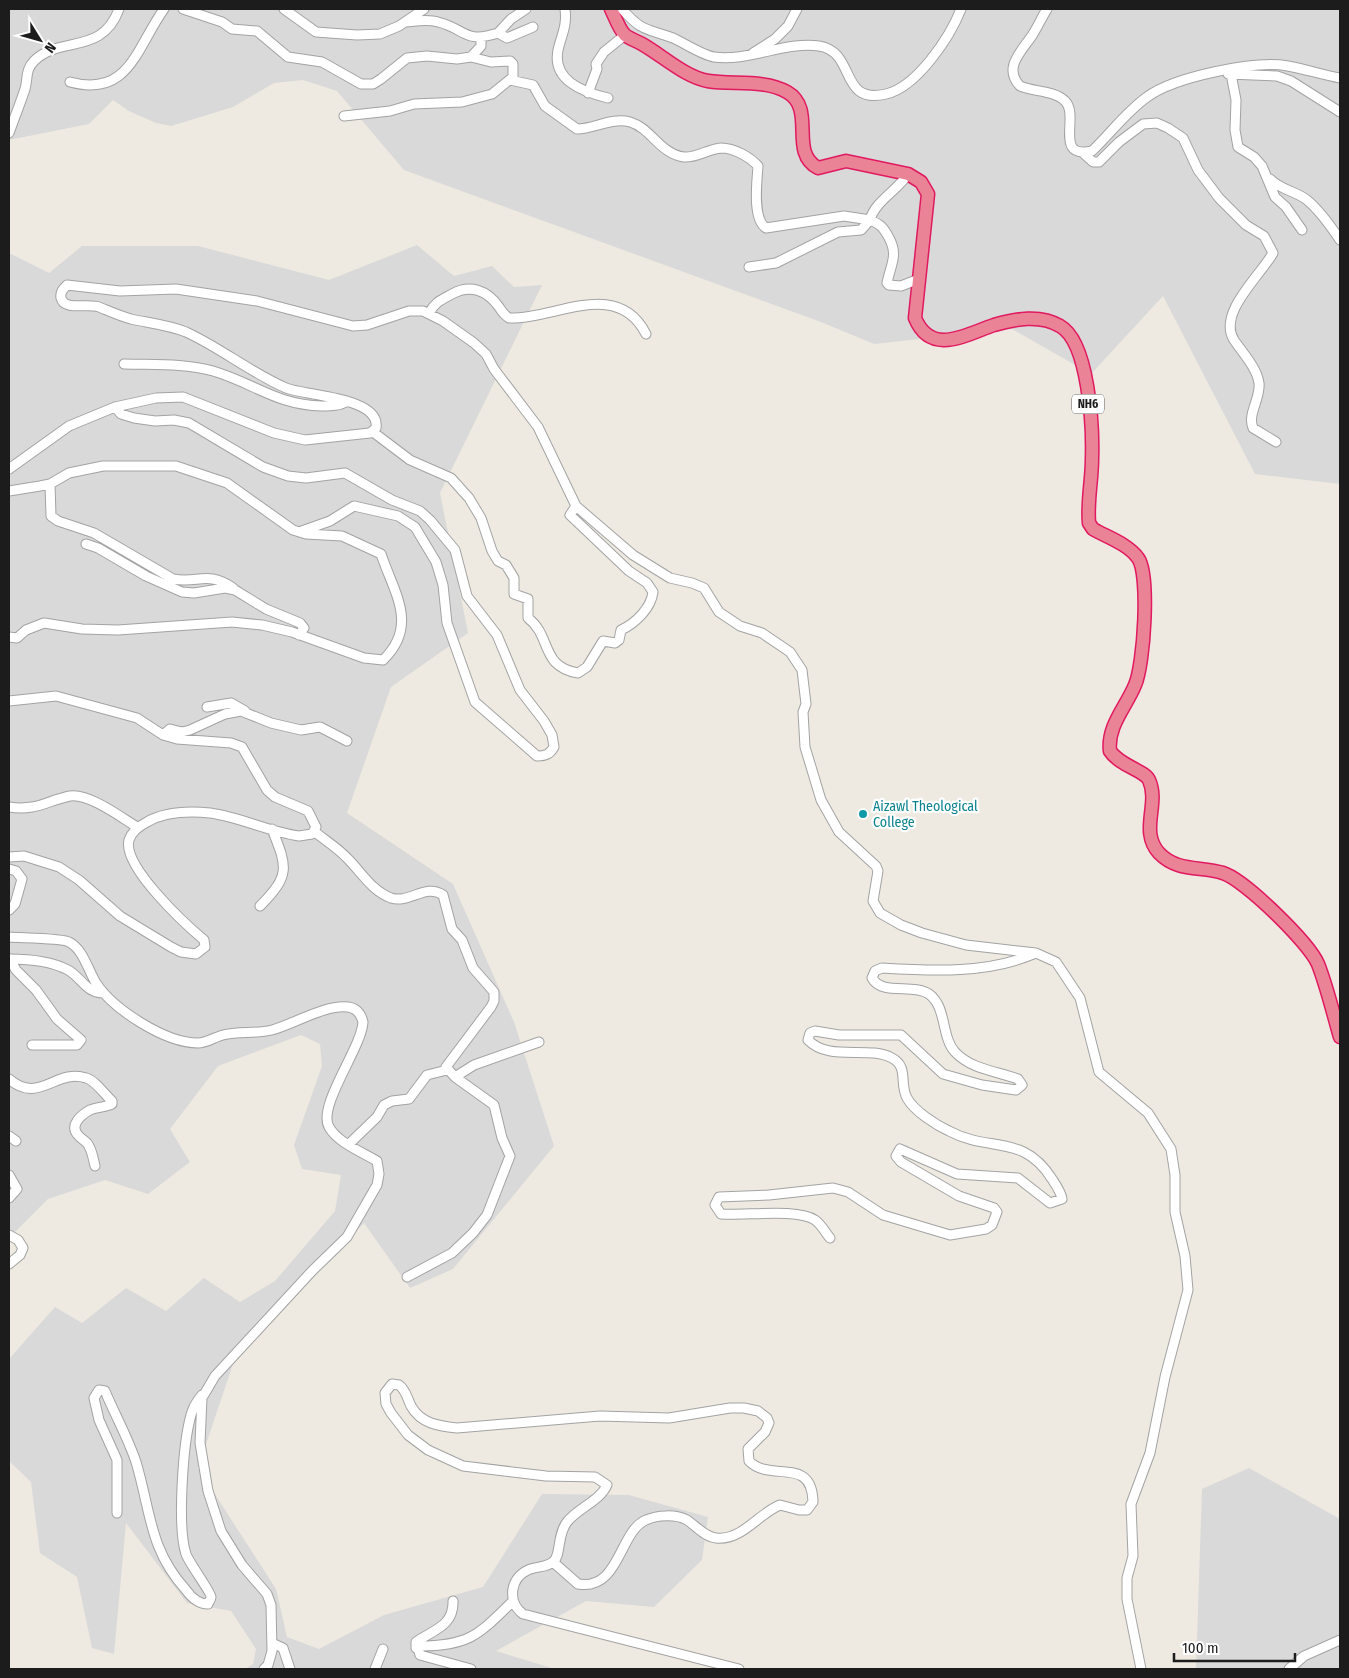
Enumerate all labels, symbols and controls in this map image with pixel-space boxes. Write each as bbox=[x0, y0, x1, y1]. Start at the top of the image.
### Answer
north arrow bbox=[15, 15, 65, 65]
text: N bbox=[41, 39, 59, 56]
road number: NH6 bbox=[1072, 394, 1104, 414]
place label: Aizawl Theological College bbox=[873, 798, 978, 831]
marker: Aizawl Theological College bbox=[857, 808, 869, 820]
scale bar bbox=[1174, 1630, 1295, 1662]
text: 100 m bbox=[1182, 1639, 1219, 1657]

